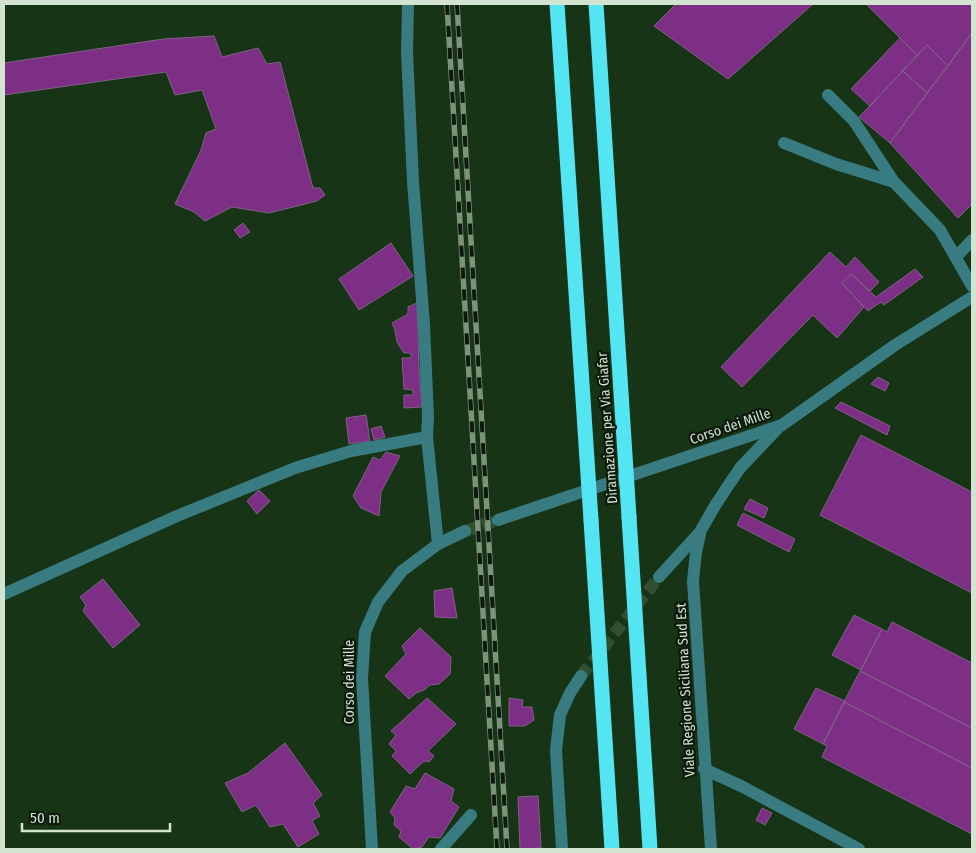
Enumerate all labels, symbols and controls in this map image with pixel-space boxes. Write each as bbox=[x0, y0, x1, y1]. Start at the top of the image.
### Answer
street label: Diramazione per Via Giafar bbox=[594, 351, 621, 504]
street label: Corso dei Mille bbox=[687, 405, 773, 448]
street label: Viale Regione Siciliana Sud Est bbox=[672, 602, 699, 777]
street label: Corso dei Mille bbox=[341, 640, 358, 724]
scale bar bbox=[22, 800, 170, 832]
text: 50 m bbox=[30, 809, 60, 827]

